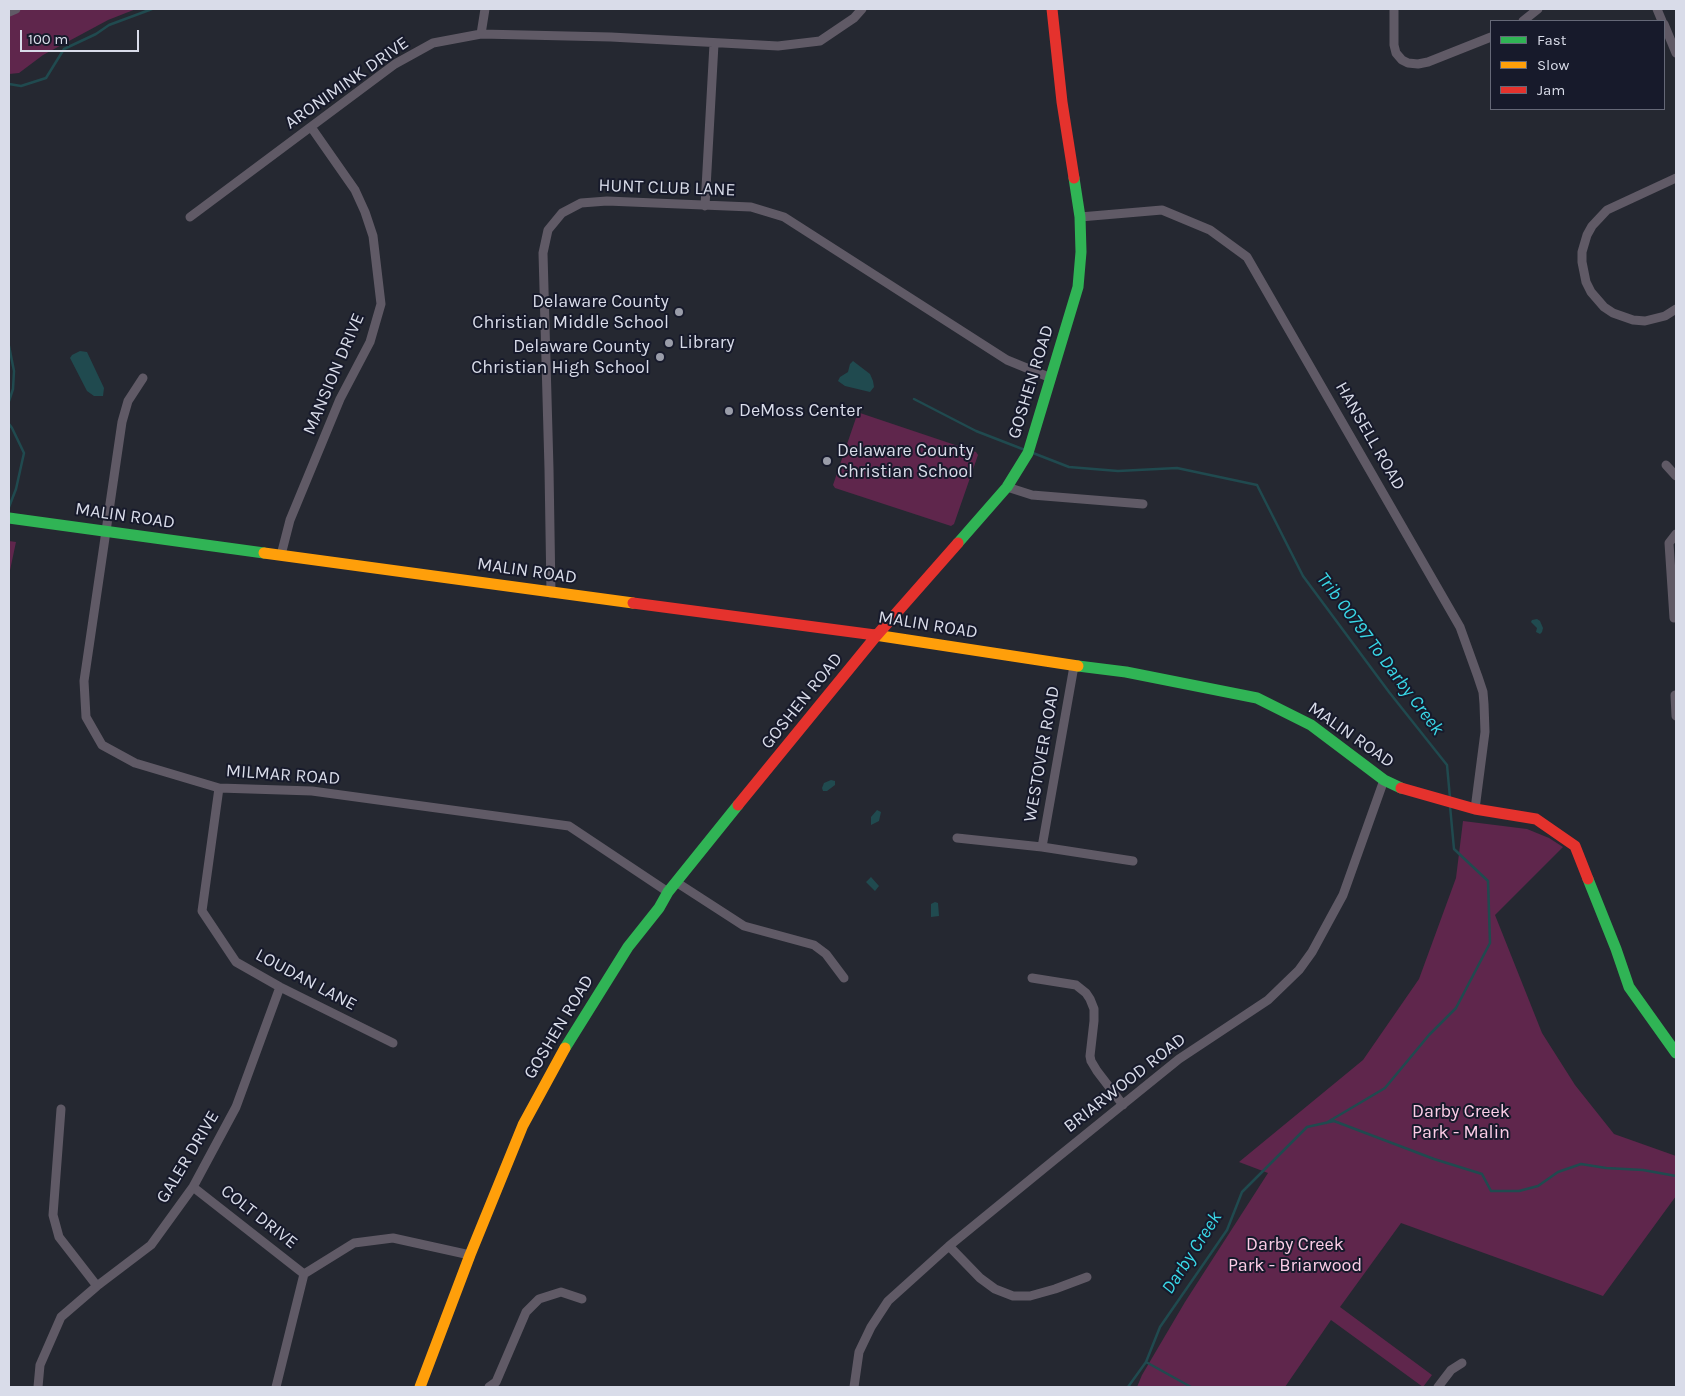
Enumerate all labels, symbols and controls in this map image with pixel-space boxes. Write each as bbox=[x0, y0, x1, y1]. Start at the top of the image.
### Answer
scale bar bbox=[22, 20, 141, 52]
legend bbox=[1490, 20, 1665, 110]
text: 100 m bbox=[28, 30, 68, 48]
text: Fast bbox=[1537, 31, 1566, 49]
street label: ARONIMINK DRIVE bbox=[281, 32, 413, 134]
text: Slow bbox=[1537, 56, 1569, 74]
text: Jam bbox=[1537, 81, 1565, 99]
street label: HUNT CLUB LANE bbox=[598, 175, 736, 201]
place label: Delaware County Christian Middle School bbox=[472, 291, 669, 334]
marker: Delaware County Christian Middle School bbox=[673, 306, 685, 318]
street label: MANSION DRIVE bbox=[299, 310, 369, 438]
street label: GOSHEN ROAD bbox=[1003, 323, 1059, 441]
place label: Library bbox=[679, 332, 735, 354]
place label: Delaware County Christian High School bbox=[471, 336, 650, 378]
marker: Library bbox=[663, 337, 675, 349]
marker: Delaware County Christian High School bbox=[654, 351, 666, 363]
street label: HANSELL ROAD bbox=[1330, 378, 1410, 494]
place label: DeMoss Center bbox=[739, 400, 862, 422]
marker: DeMoss Center bbox=[723, 405, 735, 417]
place label: Delaware County Christian School bbox=[837, 440, 974, 482]
marker: Delaware County Christian School bbox=[821, 455, 833, 467]
street label: MALIN ROAD bbox=[74, 498, 176, 534]
street label: MALIN ROAD bbox=[476, 553, 578, 589]
water label: Trib 00797 To Darby Creek bbox=[1311, 568, 1449, 740]
street label: MALIN ROAD bbox=[877, 606, 979, 644]
street label: GOSHEN ROAD bbox=[757, 648, 847, 754]
street label: WESTOVER ROAD bbox=[1019, 684, 1065, 824]
street label: MALIN ROAD bbox=[1304, 697, 1398, 773]
street label: MILMAR ROAD bbox=[225, 760, 341, 790]
street label: LOUDAN LANE bbox=[252, 944, 360, 1016]
street label: GOSHEN ROAD bbox=[519, 971, 599, 1083]
street label: BRIARWOOD ROAD bbox=[1060, 1029, 1190, 1137]
park label: Darby Creek Park - Malin bbox=[1412, 1101, 1510, 1144]
street label: GALER DRIVE bbox=[152, 1107, 224, 1207]
street label: COLT DRIVE bbox=[216, 1180, 302, 1254]
water label: Darby Creek bbox=[1157, 1207, 1227, 1299]
park label: Darby Creek Park - Briarwood bbox=[1228, 1234, 1362, 1276]

